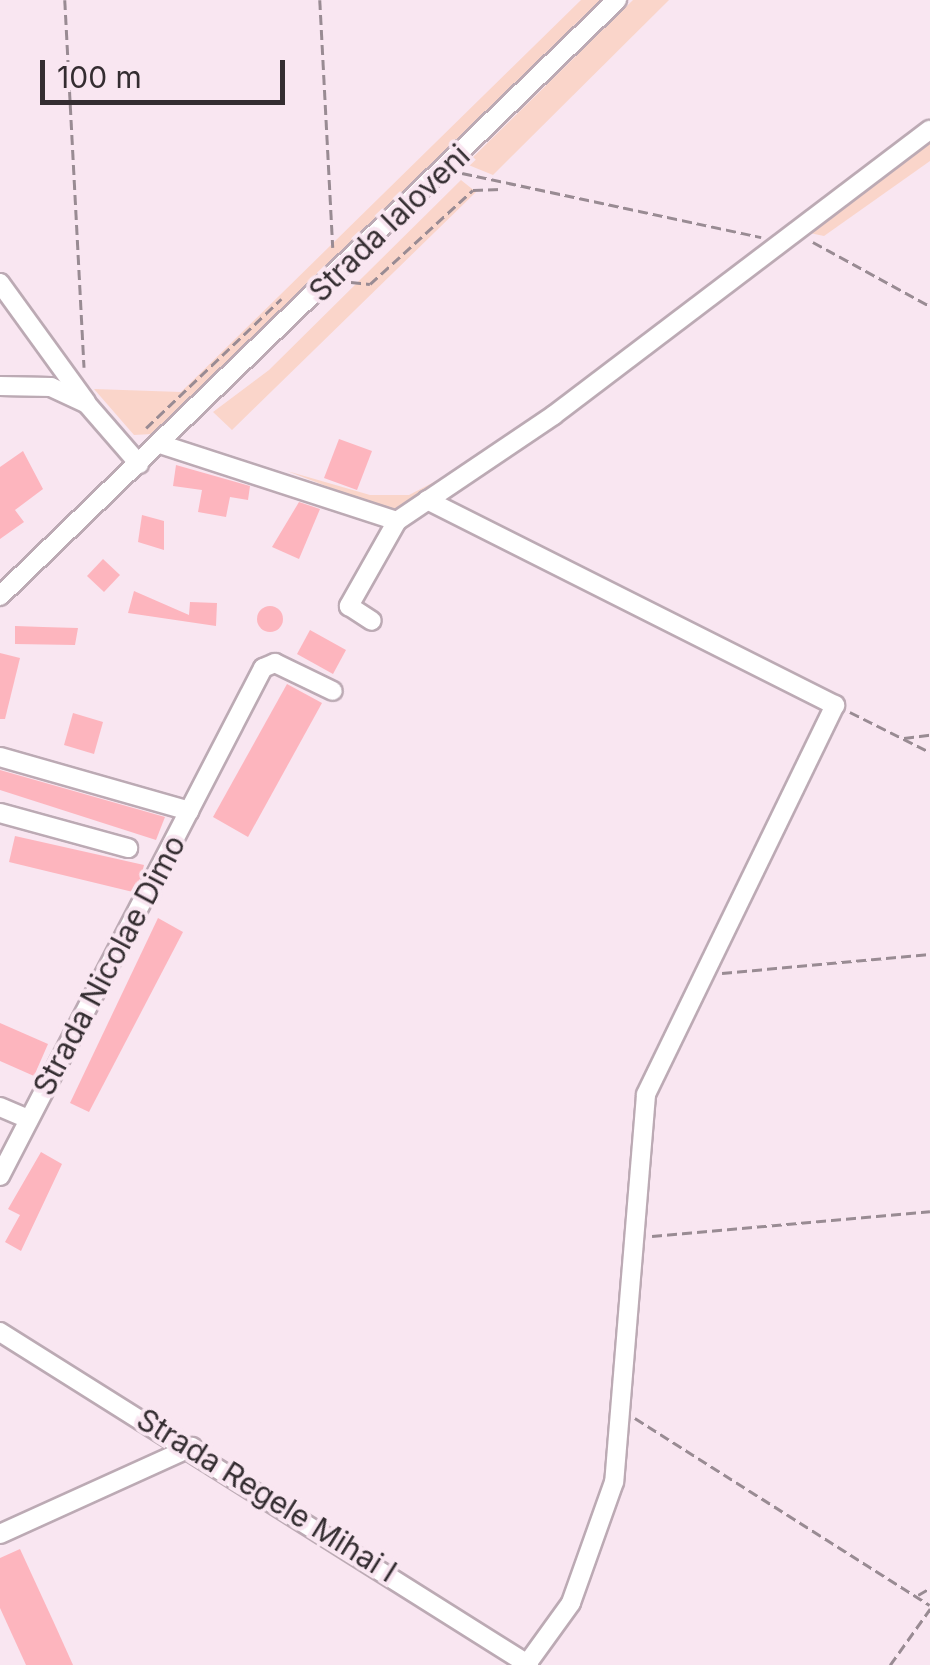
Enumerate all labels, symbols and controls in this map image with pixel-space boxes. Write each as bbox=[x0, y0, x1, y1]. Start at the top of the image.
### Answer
scale bar bbox=[45, 40, 290, 102]
text: 100 m bbox=[57, 59, 142, 95]
street label: Strada Ialoveni bbox=[301, 137, 477, 309]
street label: Strada Nicolae Dimo bbox=[25, 829, 193, 1101]
street label: Strada Regele Mihai I bbox=[131, 1401, 403, 1589]

